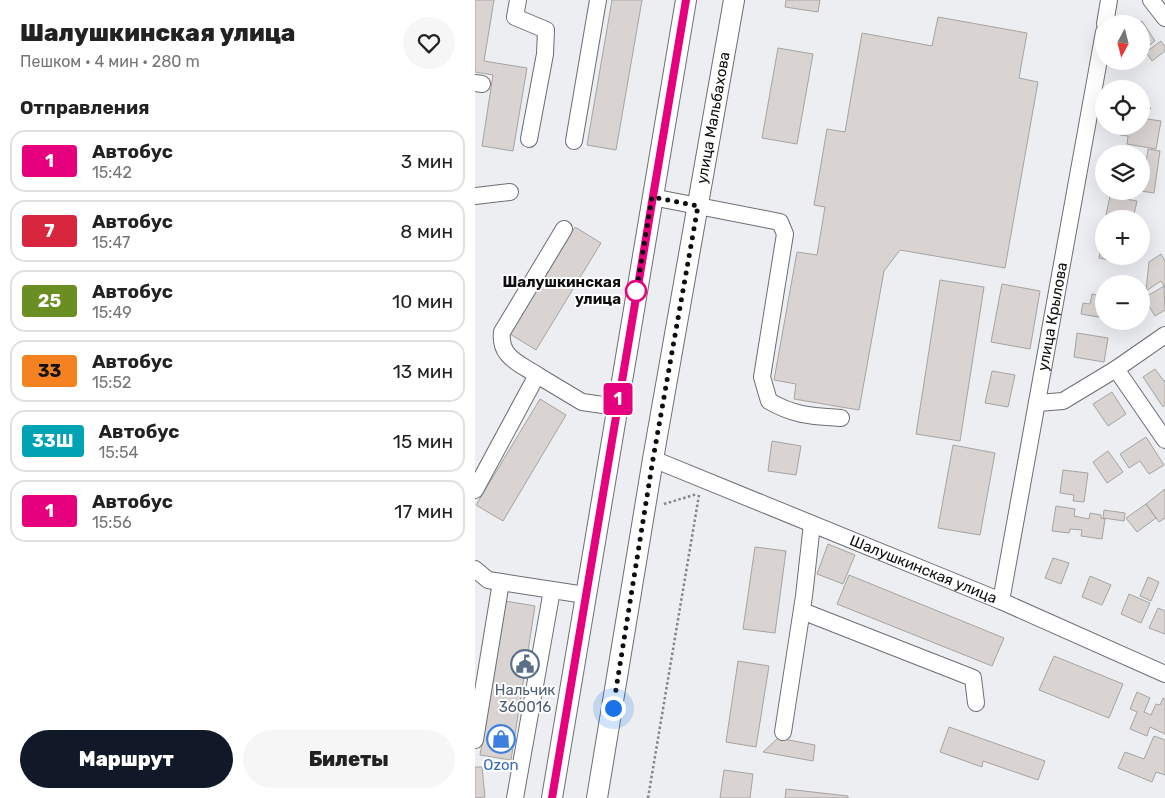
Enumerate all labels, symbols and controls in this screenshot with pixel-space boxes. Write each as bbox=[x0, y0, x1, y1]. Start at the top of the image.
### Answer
north arrow bbox=[1095, 15, 1150, 70]
map controls bbox=[1095, 15, 1150, 330]
button: heart bbox=[403, 17, 455, 69]
text: Шалушкинская улица bbox=[20, 19, 295, 47]
street label: улица Мальбахова bbox=[693, 50, 734, 185]
text: Пешком · 4 мин · 280 m bbox=[20, 52, 200, 71]
button: locate bbox=[1095, 80, 1150, 135]
text: Отправления bbox=[20, 96, 150, 119]
text: Автобус bbox=[92, 140, 173, 163]
button: layers bbox=[1095, 145, 1150, 200]
text: 1 bbox=[45, 150, 54, 172]
text: 3 мин bbox=[401, 150, 453, 173]
text: 15:42 bbox=[92, 163, 132, 182]
text: Автобус bbox=[92, 210, 173, 233]
button: + bbox=[1095, 210, 1150, 265]
text: 7 bbox=[44, 220, 55, 242]
text: 8 мин bbox=[400, 220, 453, 243]
text: 15:47 bbox=[92, 233, 130, 252]
street label: улица Крылова bbox=[1034, 261, 1071, 372]
place label: Шалушкинская улица bbox=[503, 273, 621, 308]
button: − bbox=[1095, 275, 1150, 330]
text: Автобус bbox=[92, 280, 173, 303]
marker: Шалушкинская улица bbox=[625, 280, 647, 302]
text: 25 bbox=[38, 290, 61, 312]
text: 10 мин bbox=[392, 290, 453, 313]
text: 15:49 bbox=[92, 303, 132, 322]
text: Автобус bbox=[92, 350, 173, 373]
text: 33 bbox=[38, 360, 61, 382]
text: 13 мин bbox=[393, 360, 453, 383]
text: 15:52 bbox=[92, 373, 131, 392]
line badge: 1 bbox=[602, 383, 634, 415]
text: 1 bbox=[614, 388, 622, 410]
text: Автобус bbox=[99, 420, 179, 443]
text: 33Ш bbox=[32, 430, 74, 452]
text: 15 мин bbox=[393, 430, 453, 453]
text: 15:54 bbox=[99, 443, 138, 462]
text: Автобус bbox=[92, 490, 173, 513]
text: 1 bbox=[45, 500, 54, 522]
text: 17 мин bbox=[394, 500, 453, 523]
text: 15:56 bbox=[92, 513, 132, 532]
street label: Шалушкинская улица bbox=[847, 531, 1000, 607]
public building icon: Нальчик 360016 bbox=[510, 649, 540, 679]
place label: Нальчик 360016 bbox=[495, 681, 555, 716]
your location bbox=[601, 696, 626, 721]
shop icon: Ozon bbox=[486, 724, 516, 754]
button: Маршрут bbox=[20, 730, 233, 788]
button: Билеты bbox=[243, 730, 455, 788]
place label: Ozon bbox=[483, 756, 519, 774]

